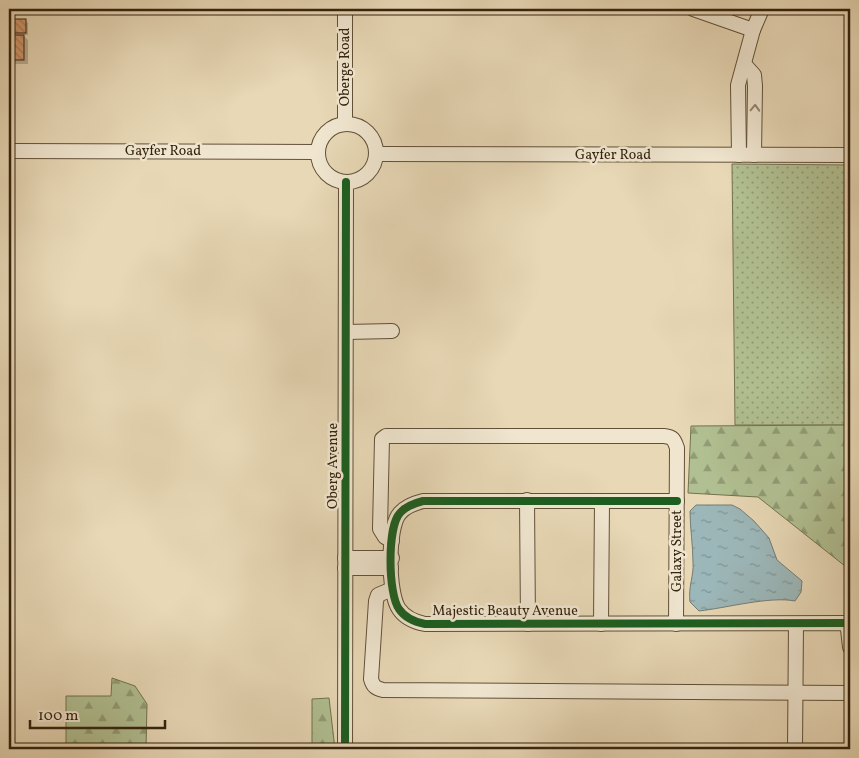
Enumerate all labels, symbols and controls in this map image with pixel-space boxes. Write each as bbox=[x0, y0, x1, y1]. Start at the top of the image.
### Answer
street label: Oberge Road bbox=[336, 28, 355, 106]
one-way arrow bbox=[750, 104, 760, 112]
street label: Gayfer Road bbox=[125, 142, 201, 161]
street label: Gayfer Road bbox=[575, 146, 651, 165]
street label: Oberg Avenue bbox=[324, 423, 343, 509]
street label: Galaxy Street bbox=[668, 510, 687, 592]
street label: Majestic Beauty Avenue bbox=[432, 602, 578, 621]
scale bar bbox=[30, 698, 165, 730]
text: 100 m bbox=[38, 706, 78, 727]

